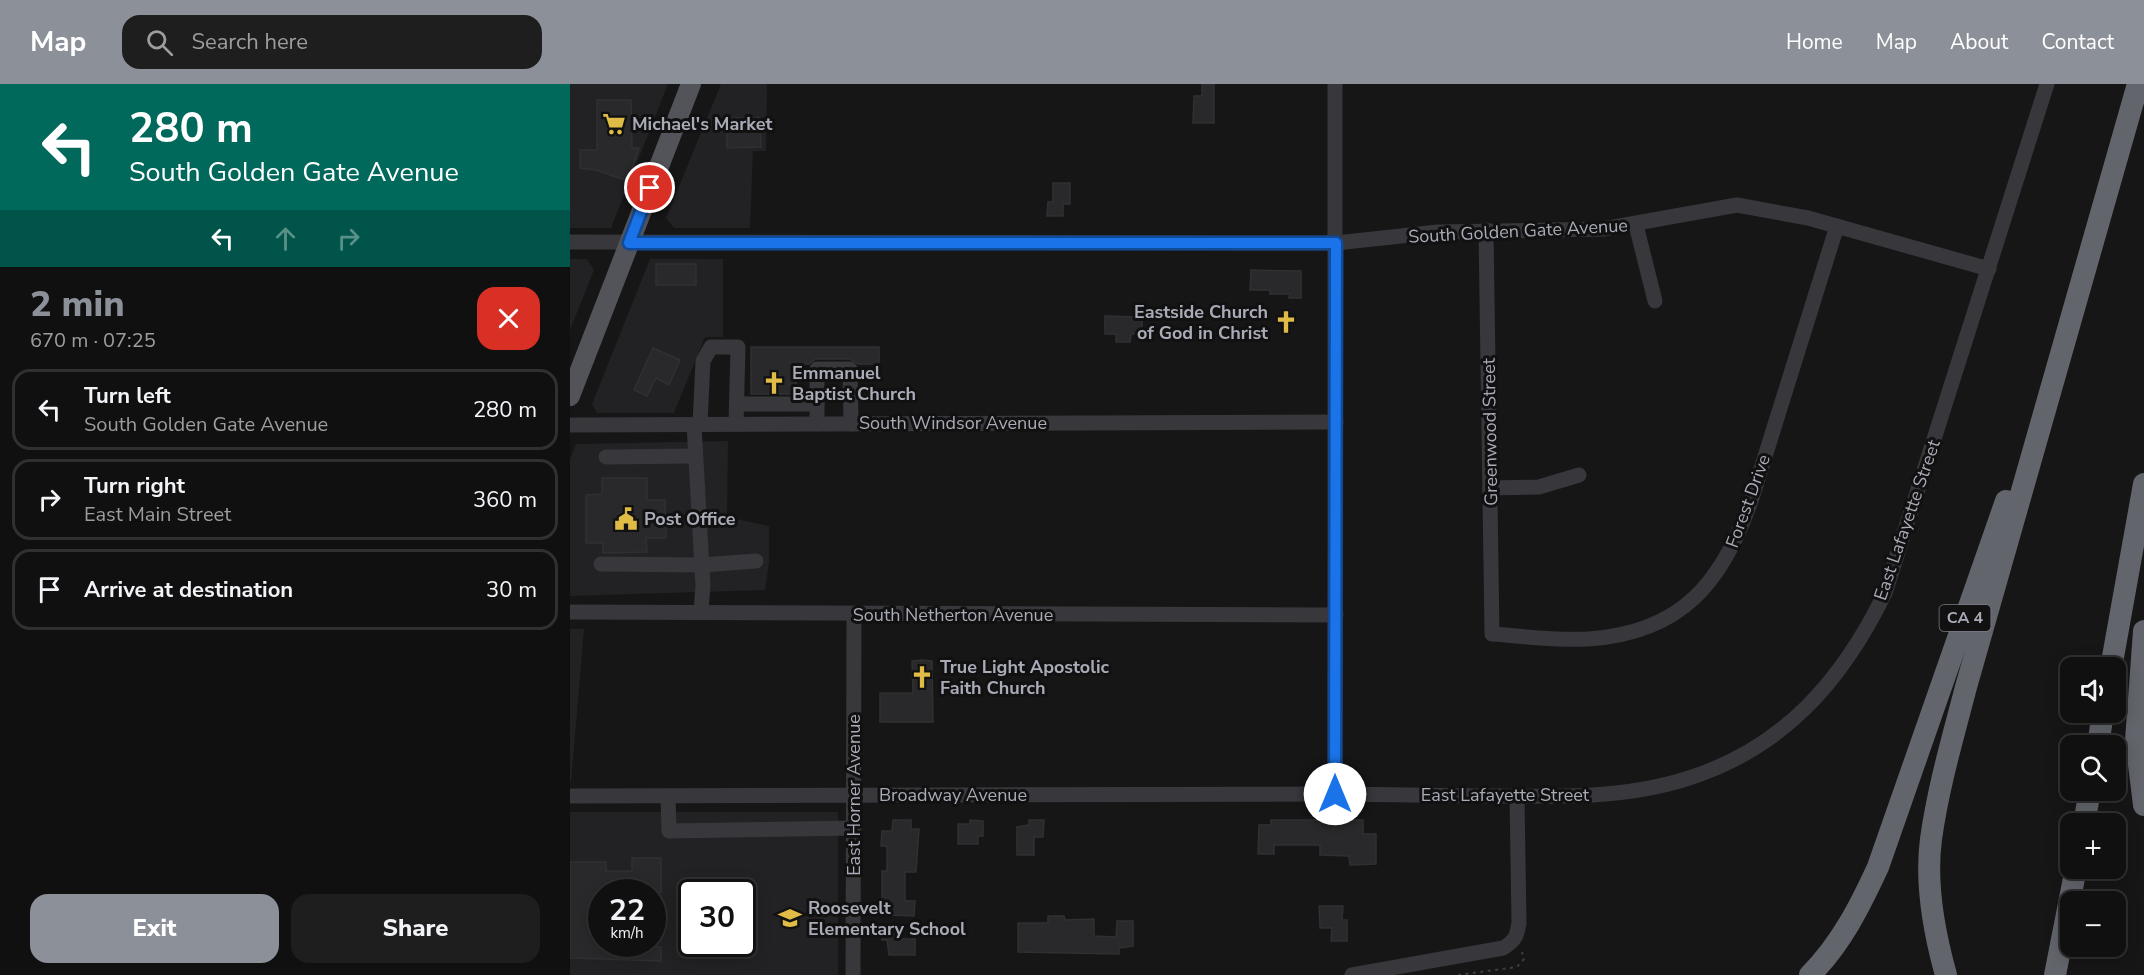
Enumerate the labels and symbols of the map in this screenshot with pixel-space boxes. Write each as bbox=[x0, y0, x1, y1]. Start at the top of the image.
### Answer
supermarket icon: Michael's Market bbox=[601, 111, 627, 137]
place label: Michael's Market bbox=[632, 112, 772, 136]
pin bbox=[624, 162, 675, 213]
street label: South Golden Gate Avenue bbox=[1408, 213, 1628, 249]
place label: Eastside Church of God in Christ bbox=[1134, 300, 1268, 345]
church icon: Eastside Church of God in Christ bbox=[1273, 309, 1299, 335]
street label: Greenwood Street bbox=[1477, 357, 1503, 506]
place label: Emmanuel Baptist Church bbox=[792, 361, 916, 406]
church icon: Emmanuel Baptist Church bbox=[761, 370, 787, 396]
street label: South Windsor Avenue bbox=[859, 411, 1047, 435]
street label: East Lafayette Street bbox=[1868, 436, 1946, 603]
street label: Forest Drive bbox=[1720, 451, 1776, 551]
public building icon: Post Office bbox=[613, 506, 639, 532]
place label: Post Office bbox=[644, 507, 736, 531]
street label: South Netherton Avenue bbox=[853, 603, 1053, 627]
road number: CA 4 bbox=[1940, 605, 1990, 631]
place label: True Light Apostolic Faith Church bbox=[940, 655, 1110, 700]
church icon: True Light Apostolic Faith Church bbox=[909, 664, 935, 690]
street label: East Horner Avenue bbox=[842, 714, 866, 876]
position arrow bbox=[1303, 762, 1367, 826]
street label: Broadway Avenue bbox=[879, 783, 1027, 807]
street label: East Lafayette Street bbox=[1421, 783, 1590, 807]
speed limit sign: 30 bbox=[678, 879, 756, 957]
place label: Roosevelt Elementary School bbox=[808, 896, 966, 941]
school or university icon: Roosevelt Elementary School bbox=[777, 905, 803, 931]

